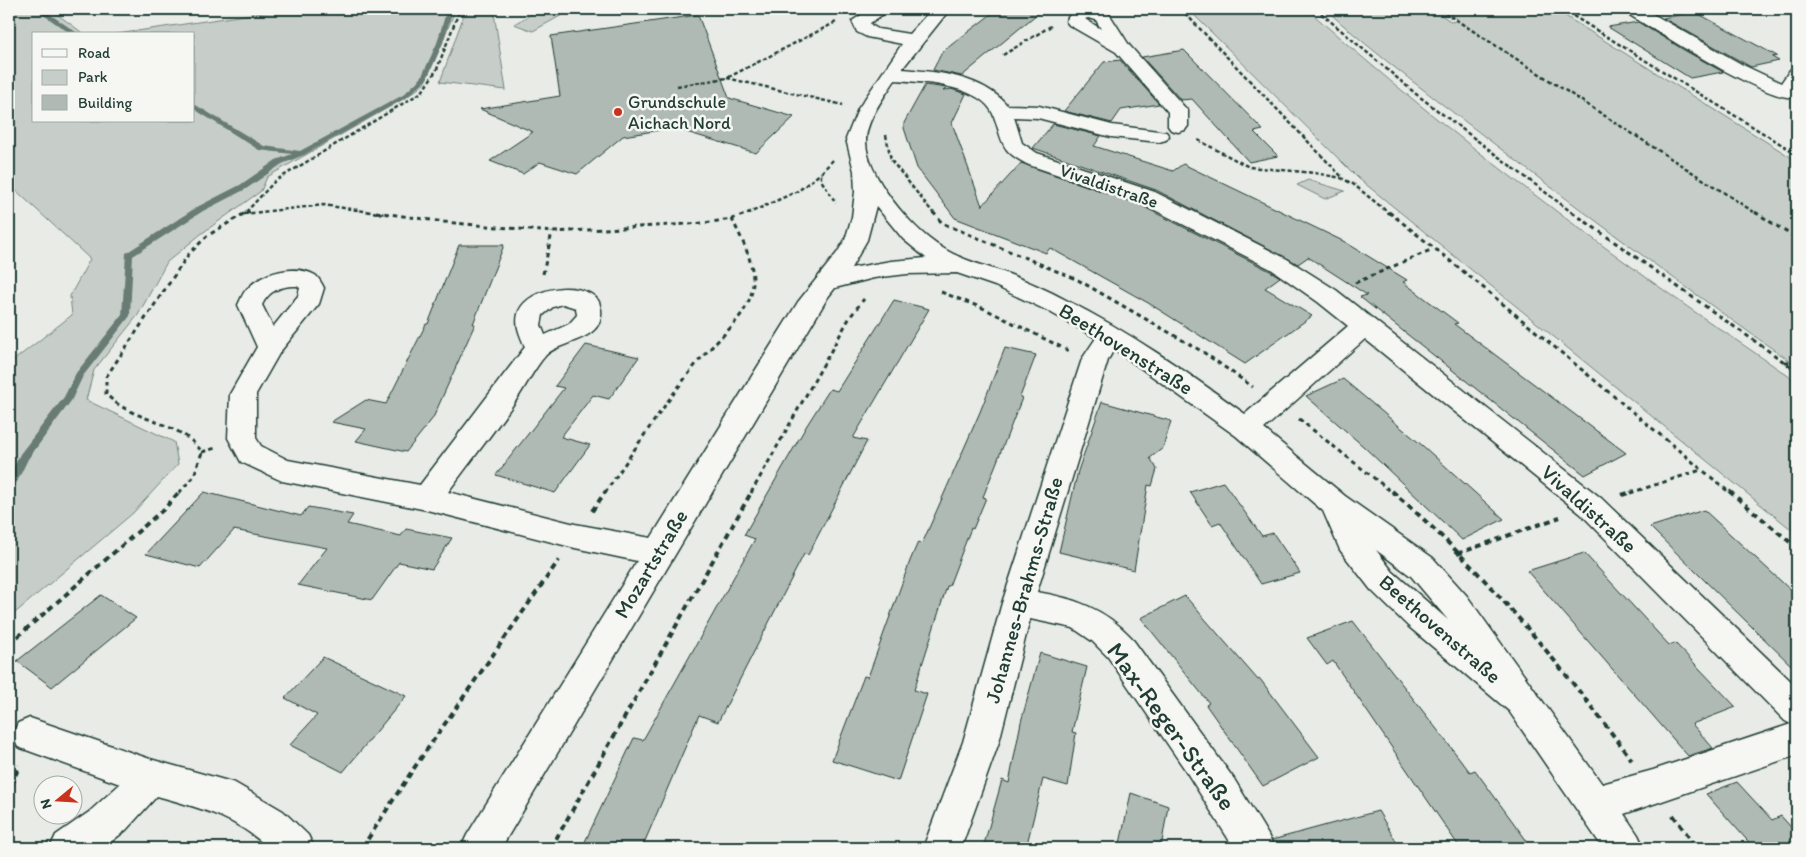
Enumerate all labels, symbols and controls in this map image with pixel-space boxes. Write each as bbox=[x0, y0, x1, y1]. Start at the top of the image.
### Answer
legend bbox=[32, 32, 195, 122]
text: Road bbox=[78, 44, 111, 62]
text: Park bbox=[78, 68, 108, 86]
place label: Grundschule Aichach Nord bbox=[628, 91, 731, 134]
text: Building bbox=[78, 94, 132, 112]
marker: Grundschule Aichach Nord bbox=[612, 106, 624, 118]
street label: Vivaldistraße bbox=[1057, 159, 1161, 213]
street label: Beethovenstraße bbox=[1055, 297, 1198, 400]
street label: Vivaldistraße bbox=[1536, 459, 1642, 558]
street label: Johannes-Brahms-Straße bbox=[979, 474, 1068, 706]
street label: Mozartstraße bbox=[608, 505, 693, 623]
street label: Beethovenstraße bbox=[1374, 569, 1506, 688]
street label: Max-Reger-Straße bbox=[1101, 636, 1243, 816]
north arrow bbox=[32, 774, 82, 824]
text: N bbox=[37, 797, 56, 811]

